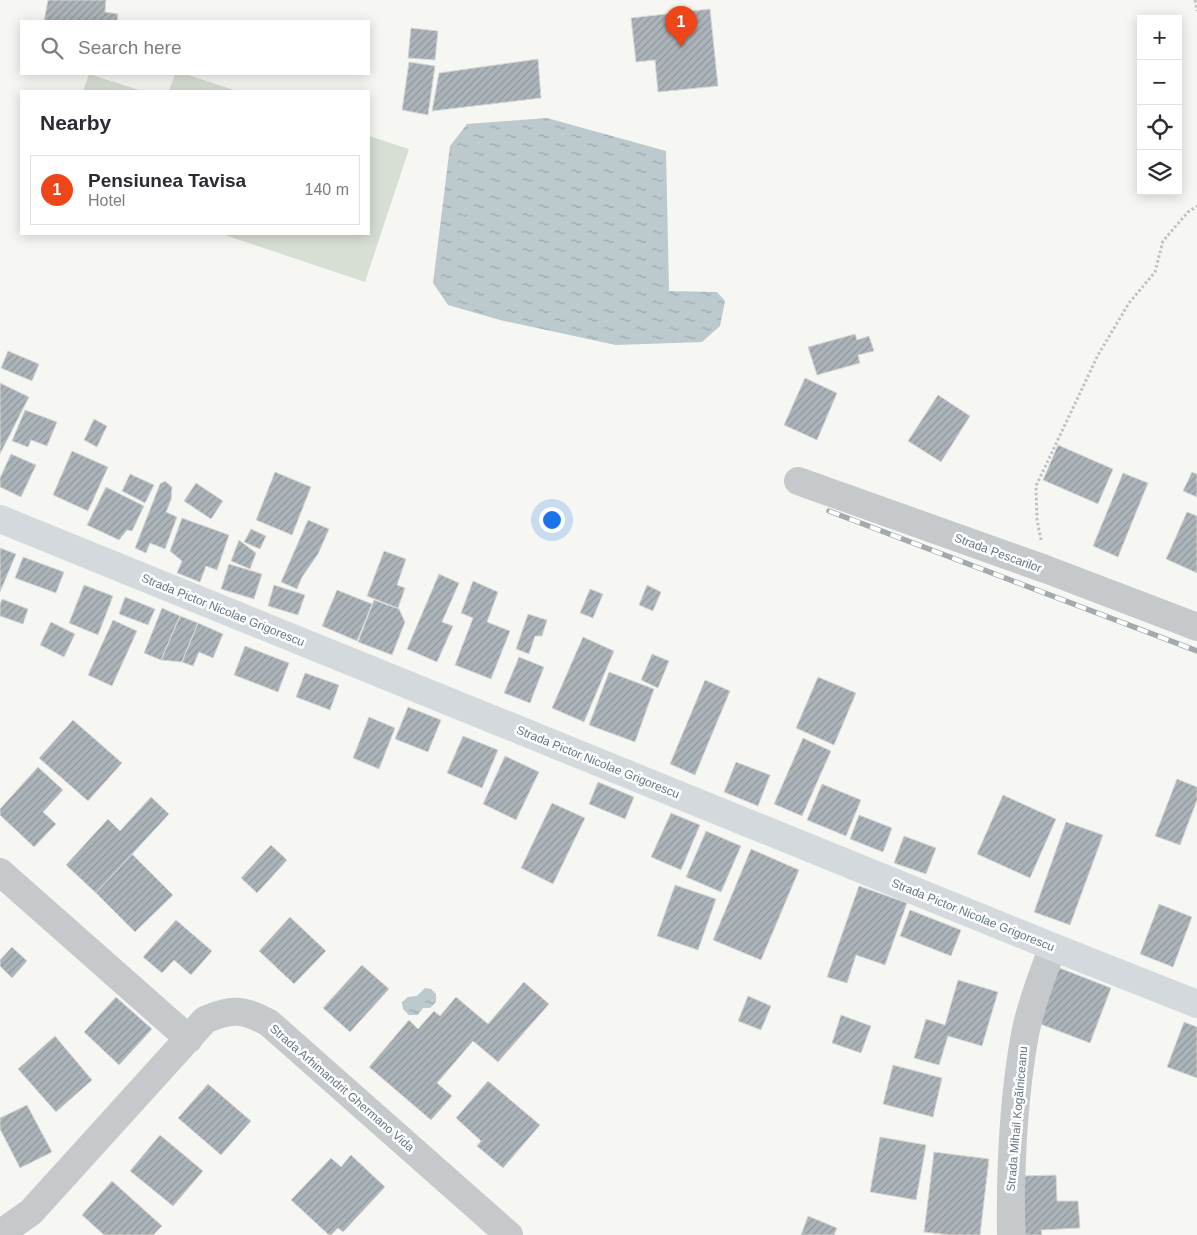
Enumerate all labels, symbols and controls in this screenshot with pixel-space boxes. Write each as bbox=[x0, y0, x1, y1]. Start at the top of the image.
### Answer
pin: 1 bbox=[665, 6, 697, 47]
map controls bbox=[1137, 15, 1182, 195]
button: + bbox=[1137, 15, 1182, 60]
search box bbox=[20, 20, 370, 75]
icon: search bbox=[38, 34, 66, 62]
text: Search here bbox=[78, 37, 182, 58]
button: − bbox=[1137, 60, 1182, 105]
button: locate bbox=[1137, 105, 1182, 150]
text: Nearby bbox=[40, 111, 111, 134]
button: layers bbox=[1137, 150, 1182, 195]
text: Pensiunea Tavisa bbox=[88, 170, 246, 191]
text: 1 bbox=[53, 181, 61, 198]
text: 140 m bbox=[305, 181, 349, 198]
text: Hotel bbox=[88, 192, 125, 209]
your location bbox=[539, 507, 565, 533]
street label: Strada Pescarilor bbox=[952, 531, 1044, 575]
street label: Strada Pictor Nicolae Grigorescu bbox=[139, 571, 307, 649]
street label: Strada Pictor Nicolae Grigorescu bbox=[514, 723, 682, 801]
street label: Strada Pictor Nicolae Grigorescu bbox=[889, 876, 1057, 954]
street label: Strada Arhimandrit Ghermano Vida bbox=[267, 1022, 417, 1155]
street label: Strada Mihail Kogălniceanu bbox=[1004, 1046, 1030, 1192]

